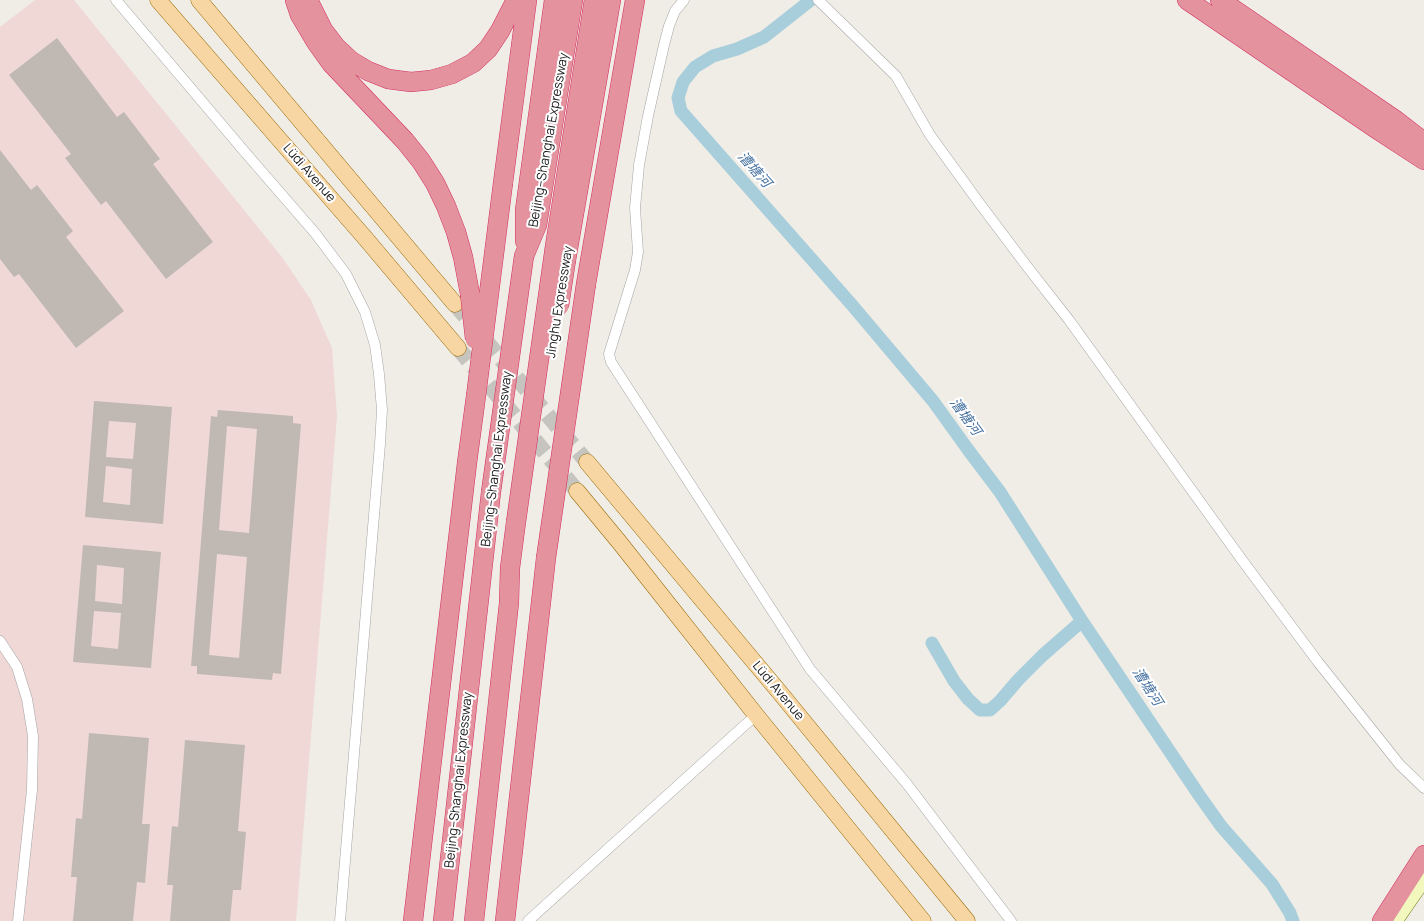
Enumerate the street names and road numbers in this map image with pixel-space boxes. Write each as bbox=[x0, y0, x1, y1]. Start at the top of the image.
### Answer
street label: Beijing–Shanghai Expressway bbox=[526, 51, 572, 229]
street label: Lüdi Avenue bbox=[279, 141, 339, 205]
street label: Jinghu Expressway bbox=[543, 245, 577, 359]
street label: Beijing–Shanghai Expressway bbox=[478, 370, 516, 548]
street label: Lüdi Avenue bbox=[749, 658, 807, 724]
street label: Beijing–Shanghai Expressway bbox=[442, 691, 476, 869]

